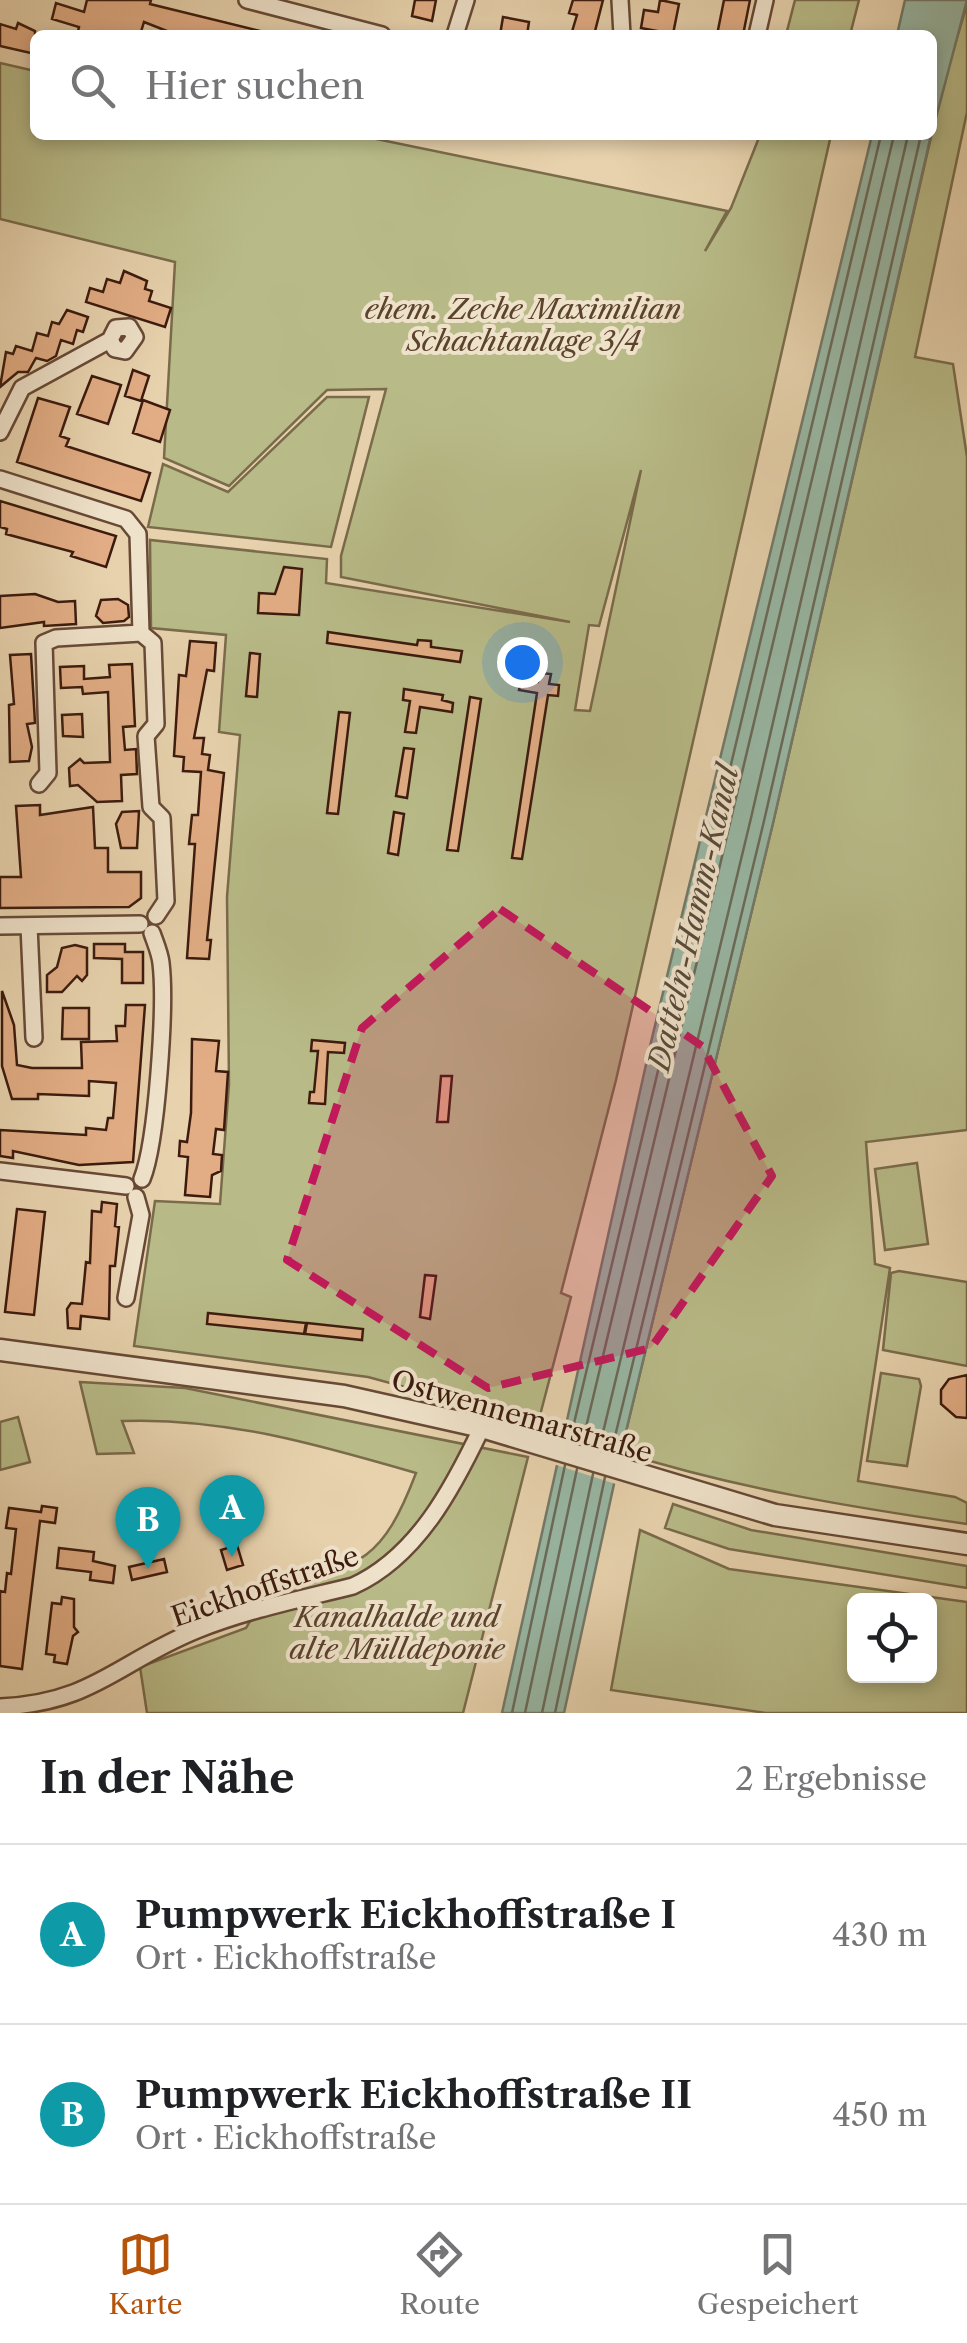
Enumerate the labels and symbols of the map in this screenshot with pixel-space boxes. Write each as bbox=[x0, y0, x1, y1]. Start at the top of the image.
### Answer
park label: ehem. Zeche Maximilian Schachtanlage 3/4 bbox=[365, 292, 681, 358]
your location bbox=[497, 637, 548, 688]
water label: Datteln-Hamm-Kanal bbox=[640, 758, 747, 1076]
street label: Ostwennemarstraße bbox=[387, 1362, 657, 1470]
pin: A bbox=[200, 1474, 264, 1557]
pin: B bbox=[116, 1486, 180, 1569]
street label: Eickhoffstraße bbox=[167, 1538, 363, 1634]
park label: Kanalhalde und alte Mülldeponie bbox=[289, 1600, 506, 1666]

